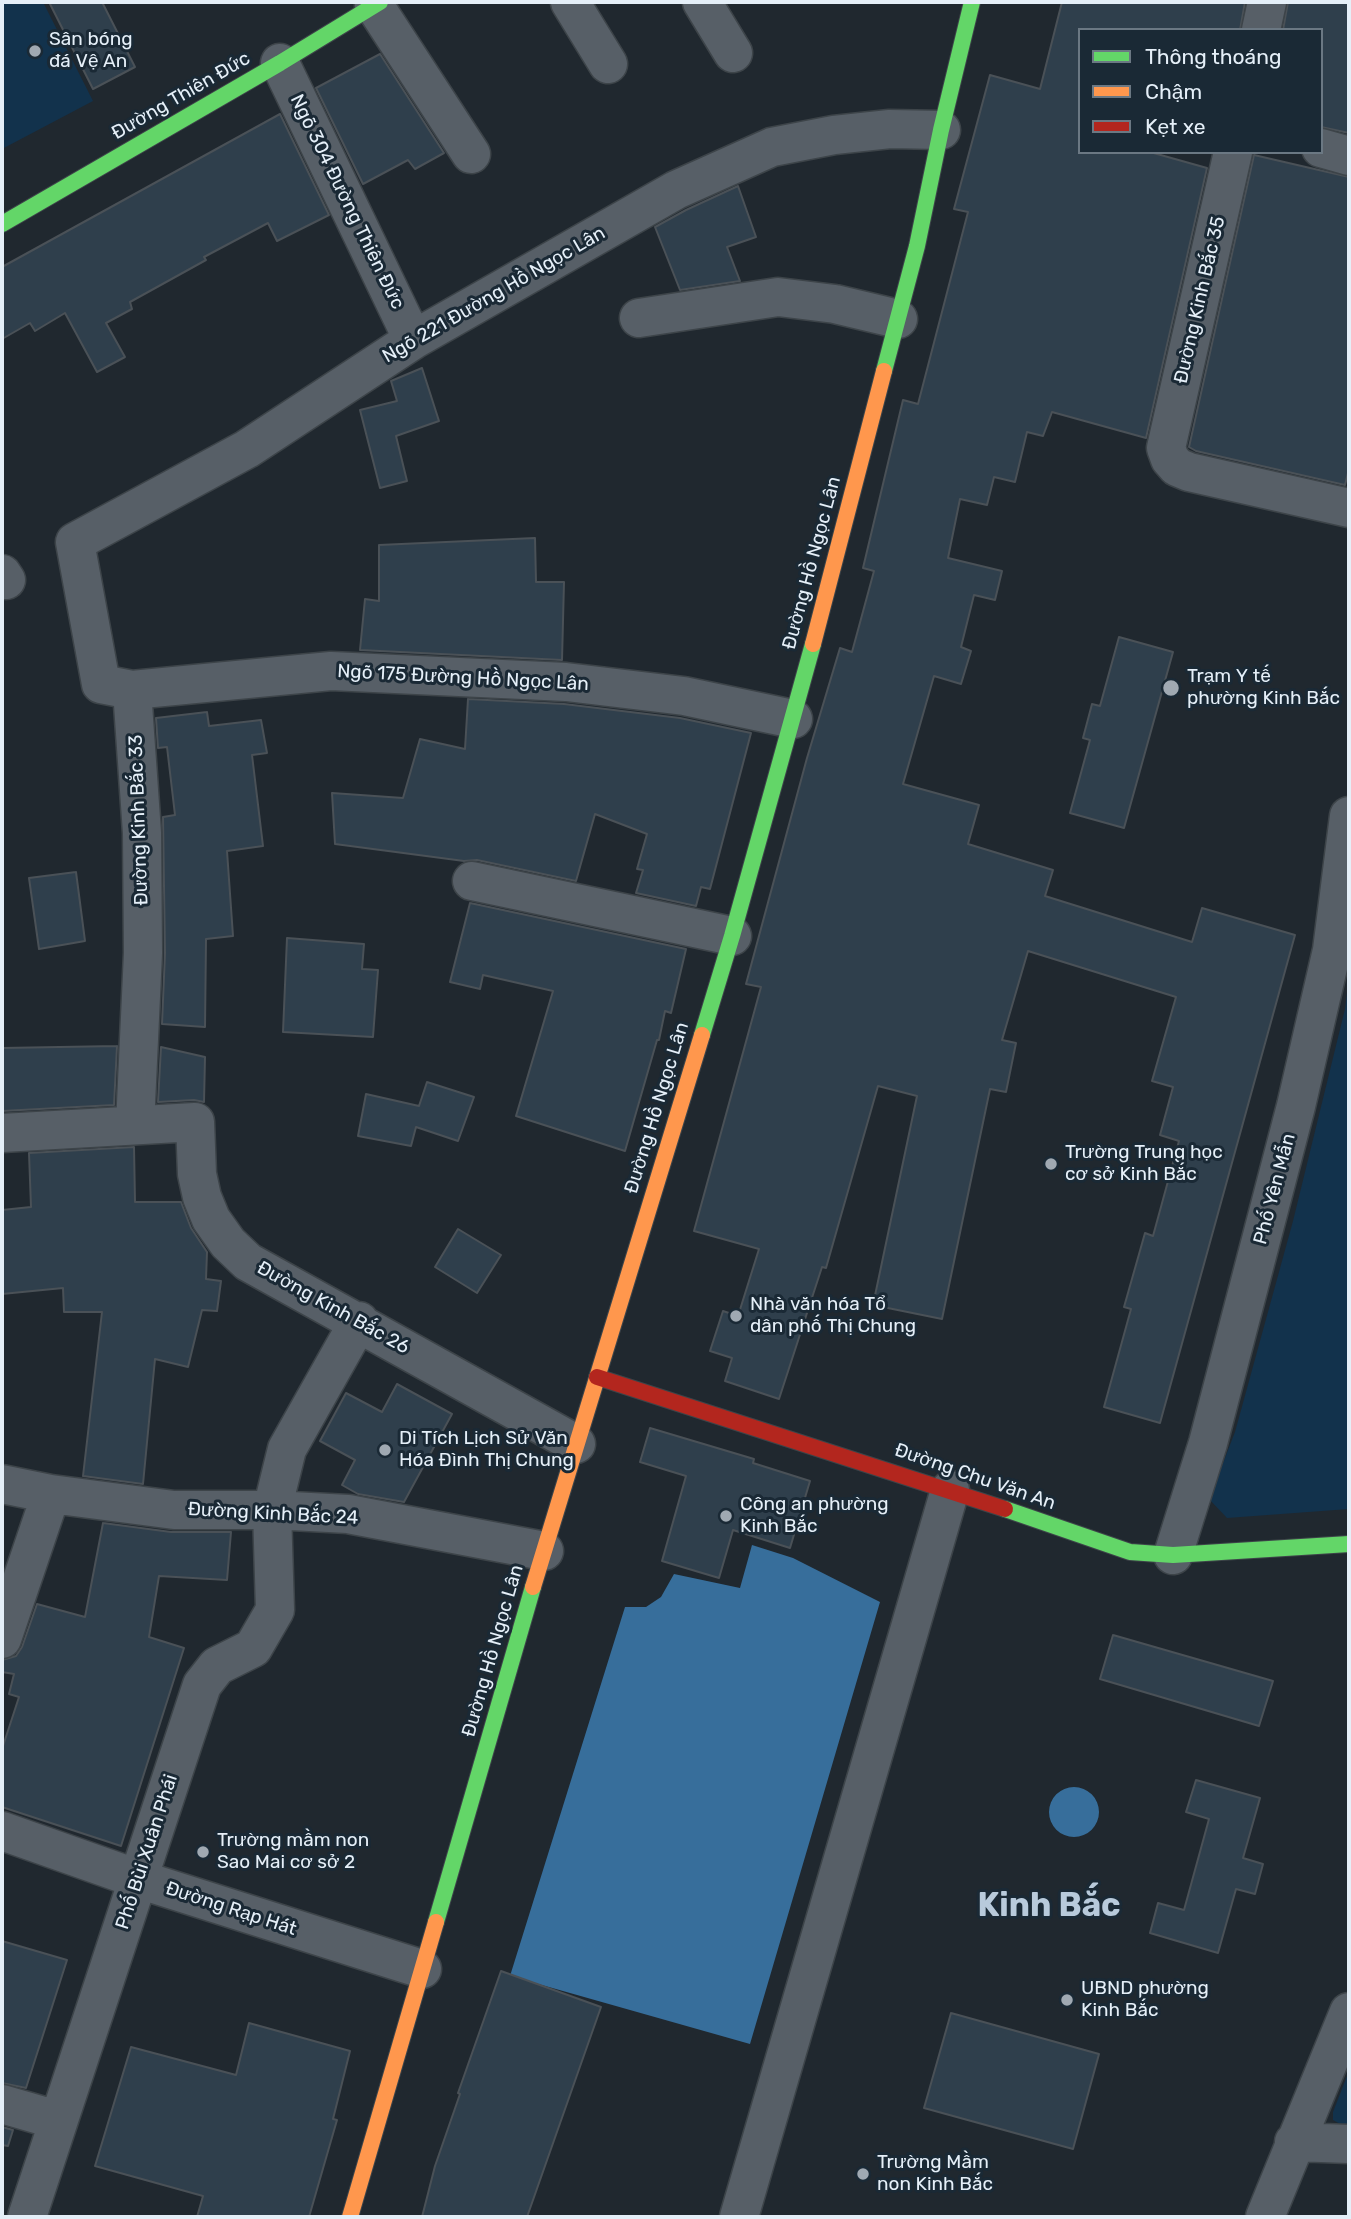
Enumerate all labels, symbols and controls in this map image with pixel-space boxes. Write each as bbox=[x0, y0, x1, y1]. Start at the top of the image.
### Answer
legend bbox=[1078, 28, 1323, 154]
place label: Sân bóng đá Vệ An bbox=[49, 29, 133, 73]
marker: Sân bóng đá Vệ An bbox=[27, 43, 43, 59]
text: Thông thoáng bbox=[1145, 44, 1281, 69]
street label: Đường Thiên Đức bbox=[109, 48, 253, 144]
text: Chậm bbox=[1145, 79, 1202, 104]
street label: Ngõ 304 Đường Thiên Đức bbox=[286, 92, 408, 312]
text: Kẹt xe bbox=[1145, 114, 1205, 139]
street label: Đường Kinh Bắc 35 bbox=[1170, 215, 1230, 385]
street label: Ngõ 221 Đường Hồ Ngọc Lân bbox=[379, 222, 609, 368]
street label: Đường Hồ Ngọc Lân bbox=[778, 475, 846, 651]
street label: Ngõ 175 Đường Hồ Ngọc Lân bbox=[337, 660, 589, 696]
place label: Trạm Y tế phường Kinh Bắc bbox=[1187, 666, 1338, 710]
marker: Trạm Y tế phường Kinh Bắc bbox=[1161, 678, 1181, 698]
street label: Đường Kinh Bắc 33 bbox=[125, 735, 153, 905]
street label: Đường Hồ Ngọc Lân bbox=[620, 1020, 694, 1196]
street label: Phố Yên Mẫn bbox=[1249, 1131, 1301, 1247]
place label: Trường Trung học cơ sở Kinh Bắc bbox=[1065, 1142, 1221, 1186]
marker: Trường Trung học cơ sở Kinh Bắc bbox=[1043, 1156, 1059, 1172]
street label: Đường Kinh Bắc 26 bbox=[254, 1257, 412, 1359]
place label: Nhà văn hóa Tổ dân phố Thị Chung bbox=[750, 1294, 917, 1338]
marker: Nhà văn hóa Tổ dân phố Thị Chung bbox=[728, 1308, 744, 1324]
place label: Di Tích Lịch Sử Văn Hóa Đình Thị Chung bbox=[399, 1428, 575, 1472]
street label: Đường Chu Văn An bbox=[893, 1439, 1057, 1515]
marker: Di Tích Lịch Sử Văn Hóa Đình Thị Chung bbox=[377, 1442, 393, 1458]
place label: Công an phường Kinh Bắc bbox=[740, 1494, 887, 1538]
street label: Đường Kinh Bắc 24 bbox=[188, 1498, 358, 1530]
marker: Công an phường Kinh Bắc bbox=[718, 1508, 734, 1524]
street label: Đường Hồ Ngọc Lân bbox=[458, 1563, 528, 1739]
street label: Phố Bùi Xuân Phái bbox=[111, 1772, 183, 1932]
place label: Trường mầm non Sao Mai cơ sở 2 bbox=[217, 1830, 367, 1874]
marker: Trường mầm non Sao Mai cơ sở 2 bbox=[195, 1844, 211, 1860]
street label: Đường Rạp Hát bbox=[164, 1877, 298, 1941]
district label: Kinh Bắc bbox=[977, 1886, 1121, 1926]
place label: UBND phường Kinh Bắc bbox=[1081, 1978, 1207, 2022]
marker: UBND phường Kinh Bắc bbox=[1059, 1992, 1075, 2008]
place label: Trường Mầm non Kinh Bắc bbox=[877, 2152, 993, 2196]
marker: Trường Mầm non Kinh Bắc bbox=[855, 2166, 871, 2182]

